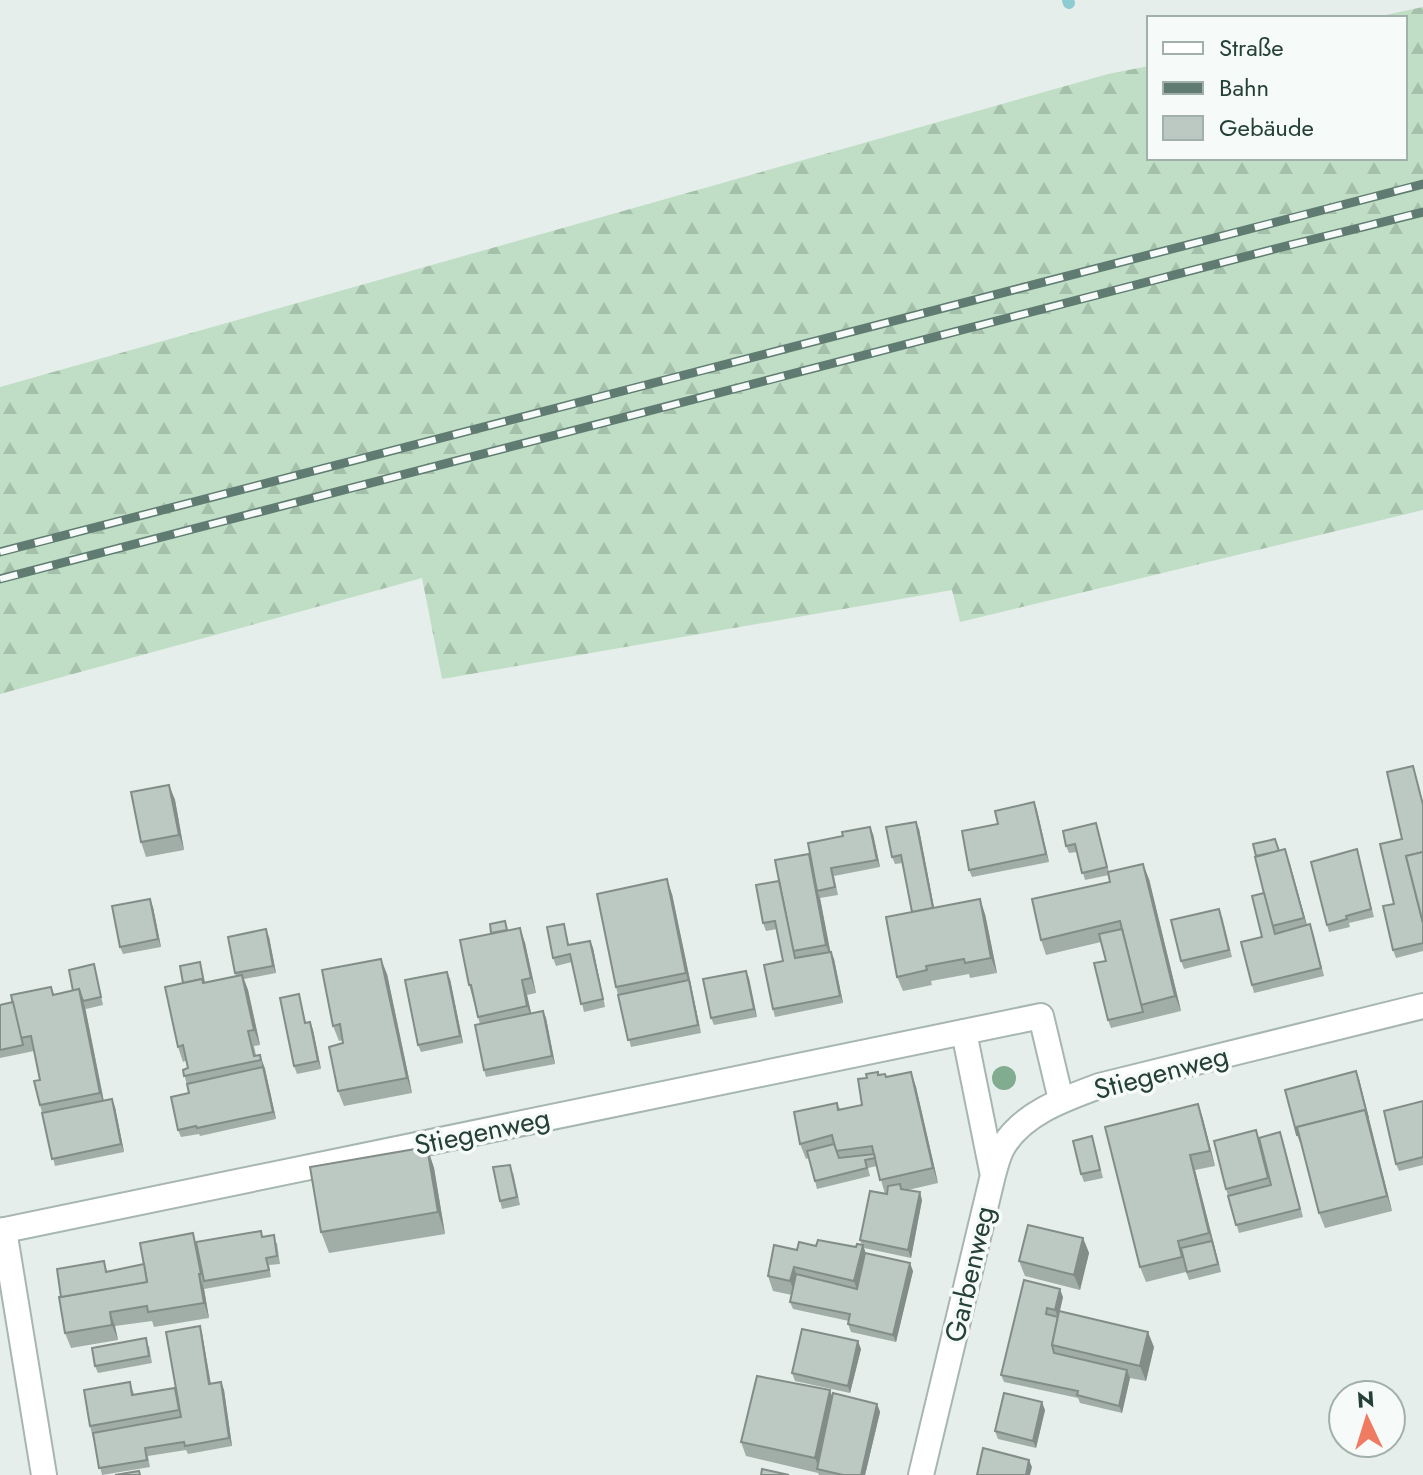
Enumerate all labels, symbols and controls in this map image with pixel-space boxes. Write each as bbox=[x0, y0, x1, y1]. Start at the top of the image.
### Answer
legend bbox=[1147, 16, 1407, 160]
text: Straße bbox=[1219, 30, 1284, 65]
text: Bahn bbox=[1219, 70, 1269, 105]
text: Gebäude bbox=[1219, 110, 1314, 145]
street label: Stiegenweg bbox=[1089, 1035, 1233, 1110]
street label: Stiegenweg bbox=[410, 1097, 554, 1166]
street label: Garbenweg bbox=[934, 1202, 1005, 1346]
north arrow bbox=[1327, 1379, 1407, 1459]
text: N bbox=[1356, 1382, 1375, 1416]

